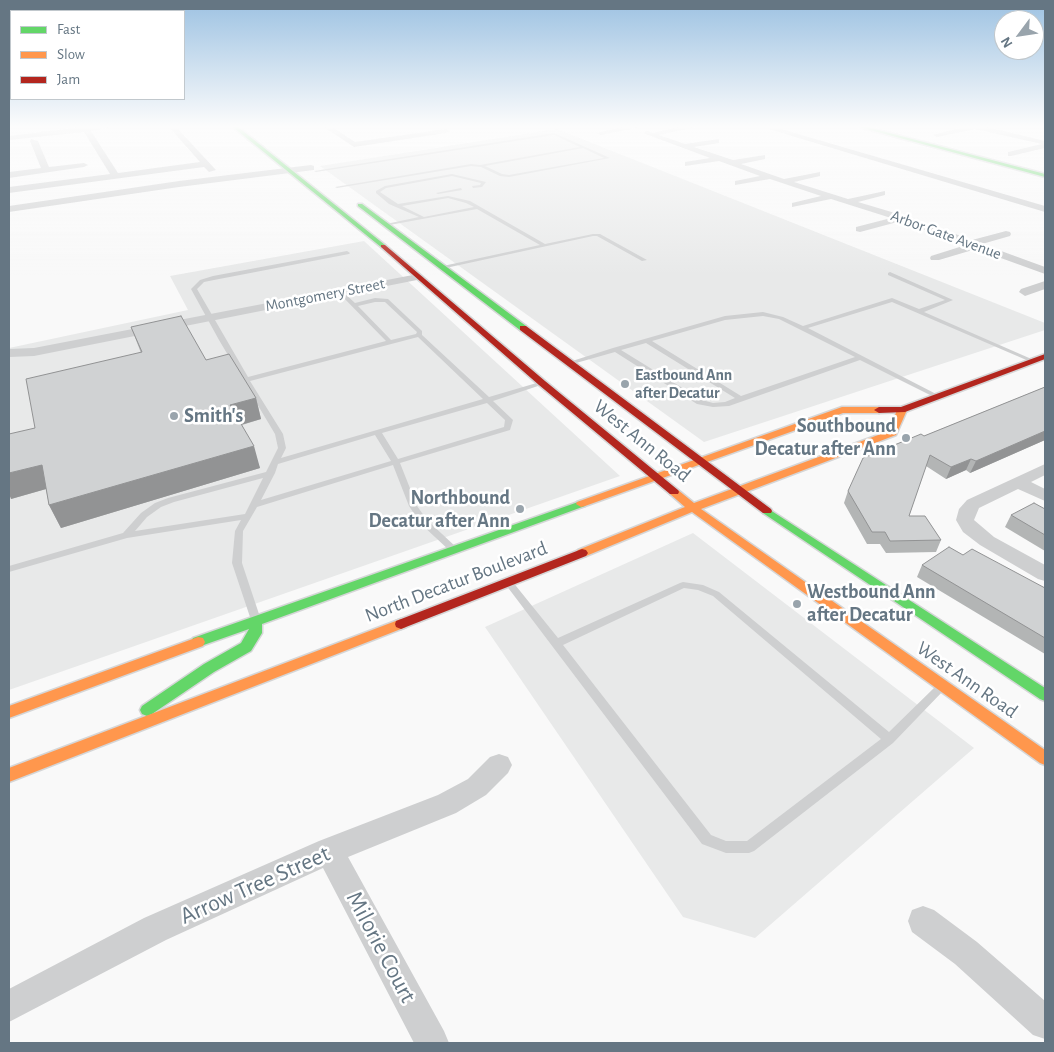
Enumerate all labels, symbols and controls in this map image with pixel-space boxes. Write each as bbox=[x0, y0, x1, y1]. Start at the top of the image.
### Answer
legend bbox=[10, 10, 185, 100]
north arrow bbox=[994, 10, 1044, 60]
text: Fast bbox=[57, 22, 80, 37]
text: N bbox=[998, 34, 1016, 50]
text: Slow bbox=[57, 47, 85, 62]
text: Jam bbox=[57, 72, 80, 87]
street label: Arbor Gate Avenue bbox=[888, 206, 1004, 264]
street label: Montgomery Street bbox=[264, 274, 386, 316]
place label: Eastbound Ann after Decatur bbox=[635, 365, 732, 403]
marker: Eastbound Ann after Decatur bbox=[619, 378, 631, 390]
street label: West Ann Road bbox=[589, 394, 695, 488]
place label: Smith's bbox=[184, 404, 243, 428]
marker: Smith's bbox=[168, 410, 180, 422]
place label: Southbound Decatur after Ann bbox=[754, 414, 896, 461]
marker: Southbound Decatur after Ann bbox=[900, 432, 912, 444]
place label: Northbound Decatur after Ann bbox=[368, 486, 510, 533]
marker: Northbound Decatur after Ann bbox=[514, 503, 526, 515]
street label: North Decatur Boulevard bbox=[362, 536, 550, 628]
place label: Westbound Ann after Decatur bbox=[807, 580, 936, 627]
marker: Westbound Ann after Decatur bbox=[791, 598, 803, 610]
street label: West Ann Road bbox=[912, 636, 1022, 724]
street label: Arrow Tree Street bbox=[175, 839, 335, 931]
street label: Milorie Court bbox=[340, 886, 422, 1008]

